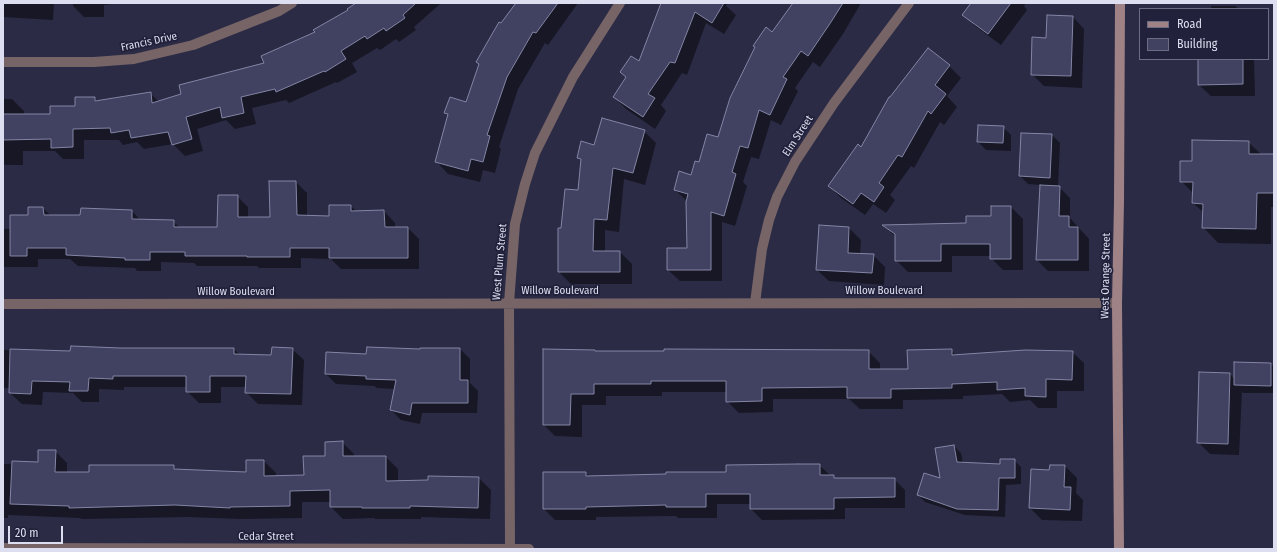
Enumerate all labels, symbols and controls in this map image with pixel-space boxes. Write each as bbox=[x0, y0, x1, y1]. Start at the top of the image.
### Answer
legend bbox=[1139, 8, 1269, 60]
text: Road bbox=[1177, 17, 1202, 31]
street label: Francis Drive bbox=[120, 30, 178, 54]
text: Building bbox=[1177, 37, 1217, 51]
street label: Elm Street bbox=[780, 113, 816, 159]
street label: West Plum Street bbox=[490, 223, 510, 301]
street label: West Orange Street bbox=[1099, 233, 1113, 319]
street label: Willow Boulevard bbox=[521, 284, 599, 298]
street label: Willow Boulevard bbox=[845, 284, 923, 298]
street label: Willow Boulevard bbox=[197, 285, 275, 299]
scale bar bbox=[10, 518, 65, 544]
text: 20 m bbox=[15, 526, 39, 540]
street label: Cedar Street bbox=[238, 530, 294, 544]

